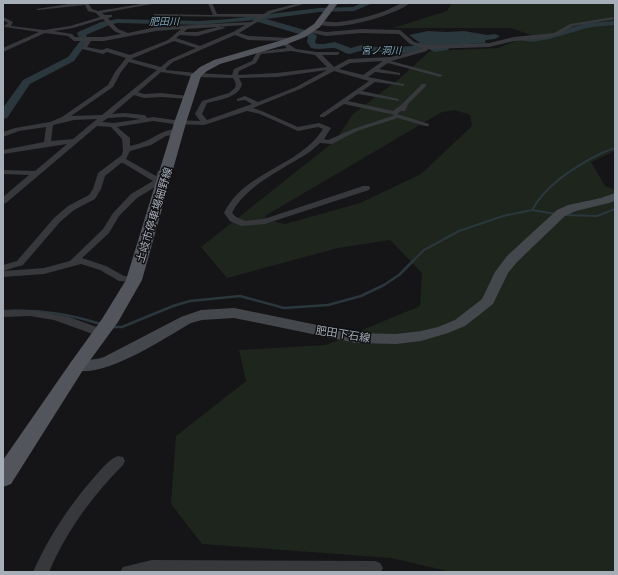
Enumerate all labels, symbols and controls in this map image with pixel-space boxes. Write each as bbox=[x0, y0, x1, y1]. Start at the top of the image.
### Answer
water label: 肥田川 bbox=[149, 15, 180, 28]
water label: 宮ノ洞川 bbox=[361, 44, 402, 57]
street label: 土岐市停車場細野線 bbox=[133, 166, 175, 264]
street label: 肥田下石線 bbox=[315, 323, 371, 345]

